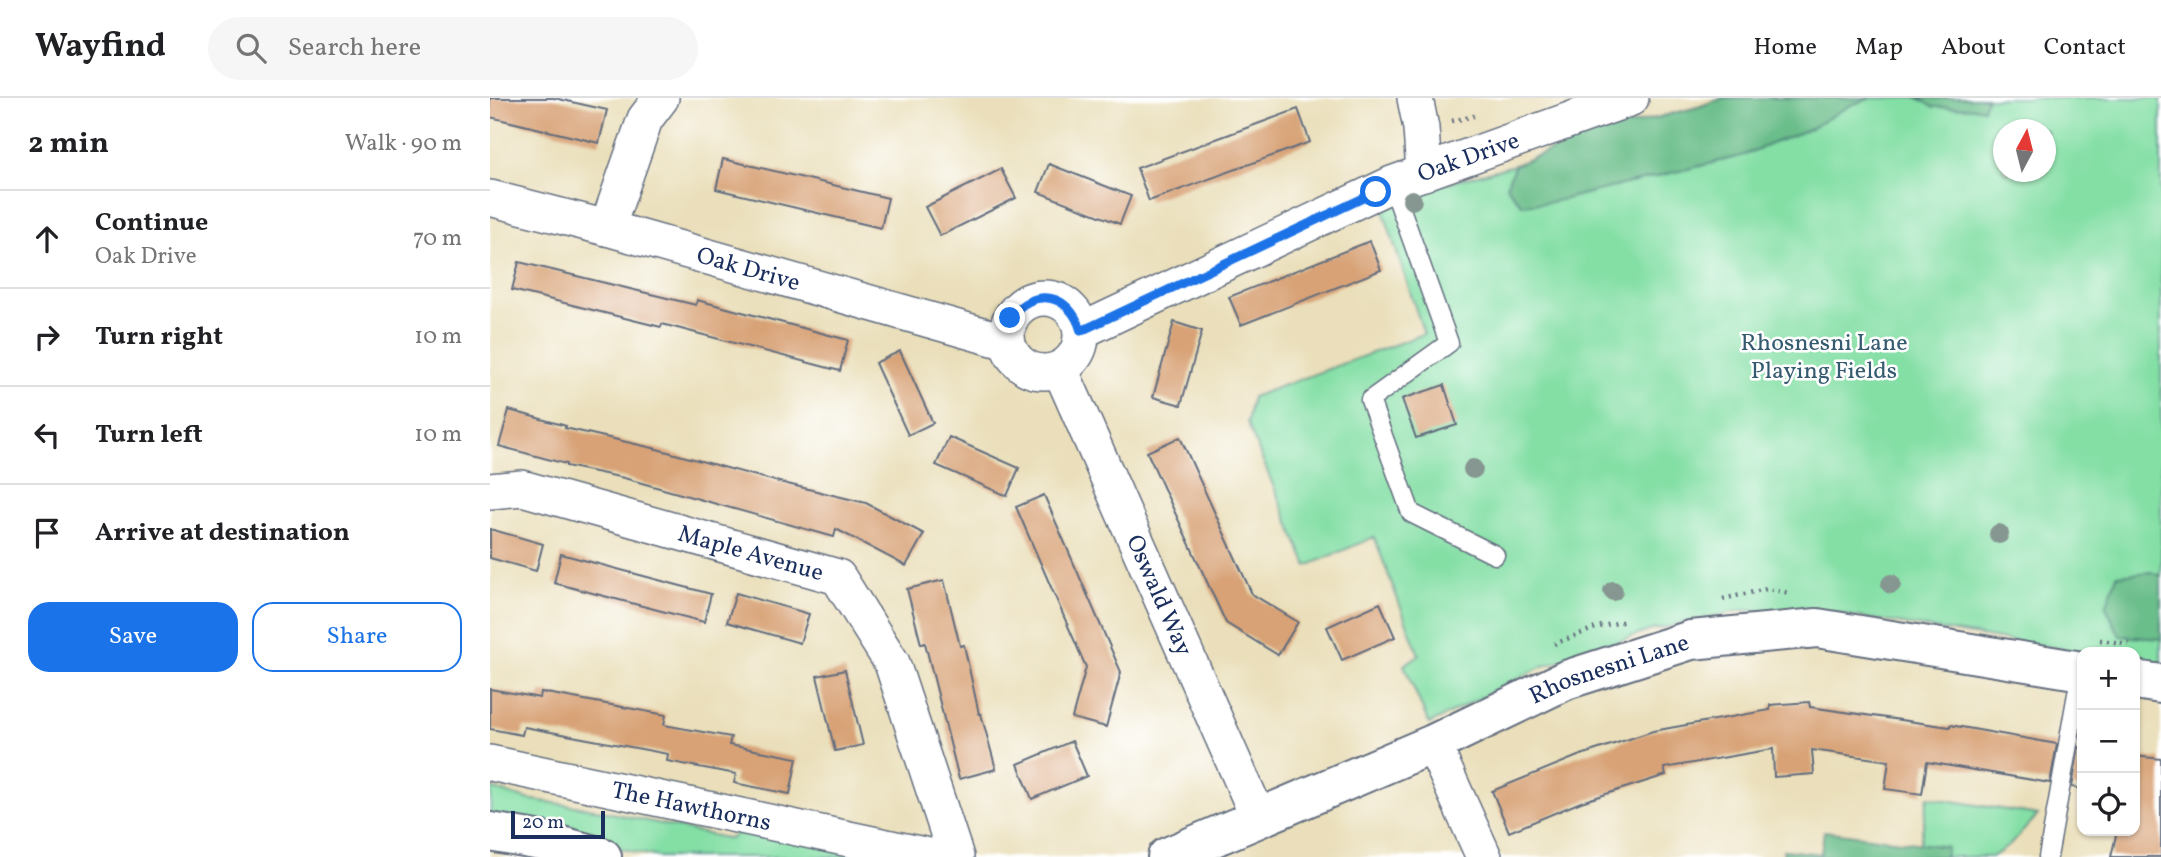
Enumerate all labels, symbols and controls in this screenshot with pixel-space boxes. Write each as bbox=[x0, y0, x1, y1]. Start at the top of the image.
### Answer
search box bbox=[208, 17, 698, 80]
text: Wayfind bbox=[35, 25, 166, 71]
icon: search bbox=[232, 29, 270, 67]
text: Search here bbox=[288, 30, 421, 66]
text: Home bbox=[1753, 31, 1817, 65]
text: Map bbox=[1855, 31, 1903, 65]
text: About bbox=[1941, 31, 2006, 65]
text: Contact bbox=[2044, 31, 2126, 65]
north arrow bbox=[1993, 119, 2056, 182]
text: 2 min bbox=[28, 123, 109, 165]
street label: Oak Drive bbox=[1413, 125, 1525, 192]
text: Walk · 90 m bbox=[345, 128, 462, 160]
route start bbox=[1360, 176, 1391, 207]
text: Continue bbox=[95, 205, 208, 241]
icon: ahead bbox=[28, 220, 66, 258]
text: 70 m bbox=[413, 223, 462, 255]
street label: Oak Drive bbox=[692, 239, 804, 301]
text: Oak Drive bbox=[95, 241, 197, 273]
route end bbox=[994, 302, 1025, 333]
icon: right bbox=[28, 318, 66, 356]
text: Turn right bbox=[95, 319, 223, 355]
text: 10 m bbox=[414, 321, 462, 353]
park label: Rhosnesni Lane Playing Fields bbox=[1740, 327, 1908, 389]
icon: left bbox=[28, 416, 66, 454]
text: Turn left bbox=[95, 417, 203, 453]
text: 10 m bbox=[414, 419, 462, 451]
icon: arrive bbox=[28, 514, 66, 552]
text: Arrive at destination bbox=[95, 515, 350, 551]
street label: Maple Avenue bbox=[674, 518, 827, 591]
street label: Oswald Way bbox=[1116, 530, 1200, 662]
button: Save bbox=[28, 602, 238, 672]
button: Share bbox=[252, 602, 462, 672]
street label: Rhosnesni Lane bbox=[1524, 627, 1694, 714]
map controls bbox=[2077, 647, 2140, 836]
button: + bbox=[2077, 647, 2140, 710]
button: − bbox=[2077, 710, 2140, 773]
button: locate bbox=[2077, 773, 2140, 836]
street label: The Hawthorns bbox=[608, 774, 774, 841]
scale bar bbox=[511, 808, 606, 840]
text: 20 m bbox=[522, 810, 564, 836]

